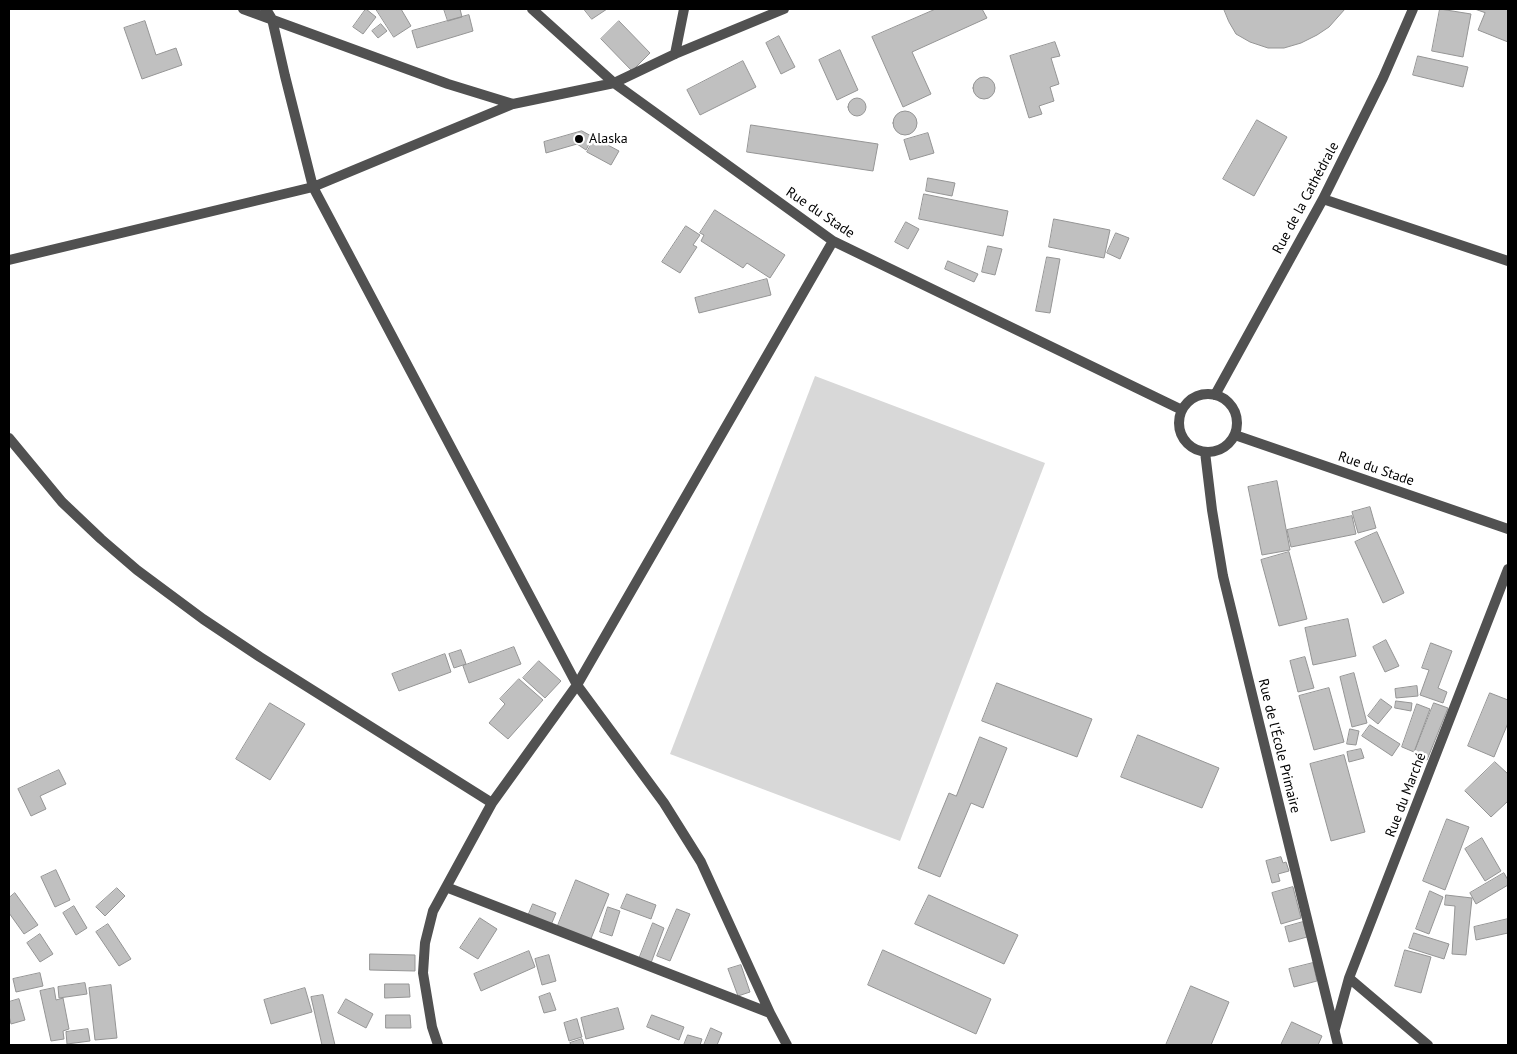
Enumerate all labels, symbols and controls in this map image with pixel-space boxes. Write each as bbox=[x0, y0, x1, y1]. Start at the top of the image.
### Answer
place label: Alaska bbox=[589, 131, 628, 147]
marker: Alaska bbox=[573, 133, 585, 145]
street label: Rue de la Cathédrale bbox=[1269, 139, 1343, 257]
street label: Rue du Stade bbox=[782, 184, 858, 242]
street label: Rue du Stade bbox=[1336, 448, 1416, 490]
street label: Rue de l'École Primaire bbox=[1254, 677, 1304, 815]
street label: Rue du Marché bbox=[1382, 750, 1430, 840]

